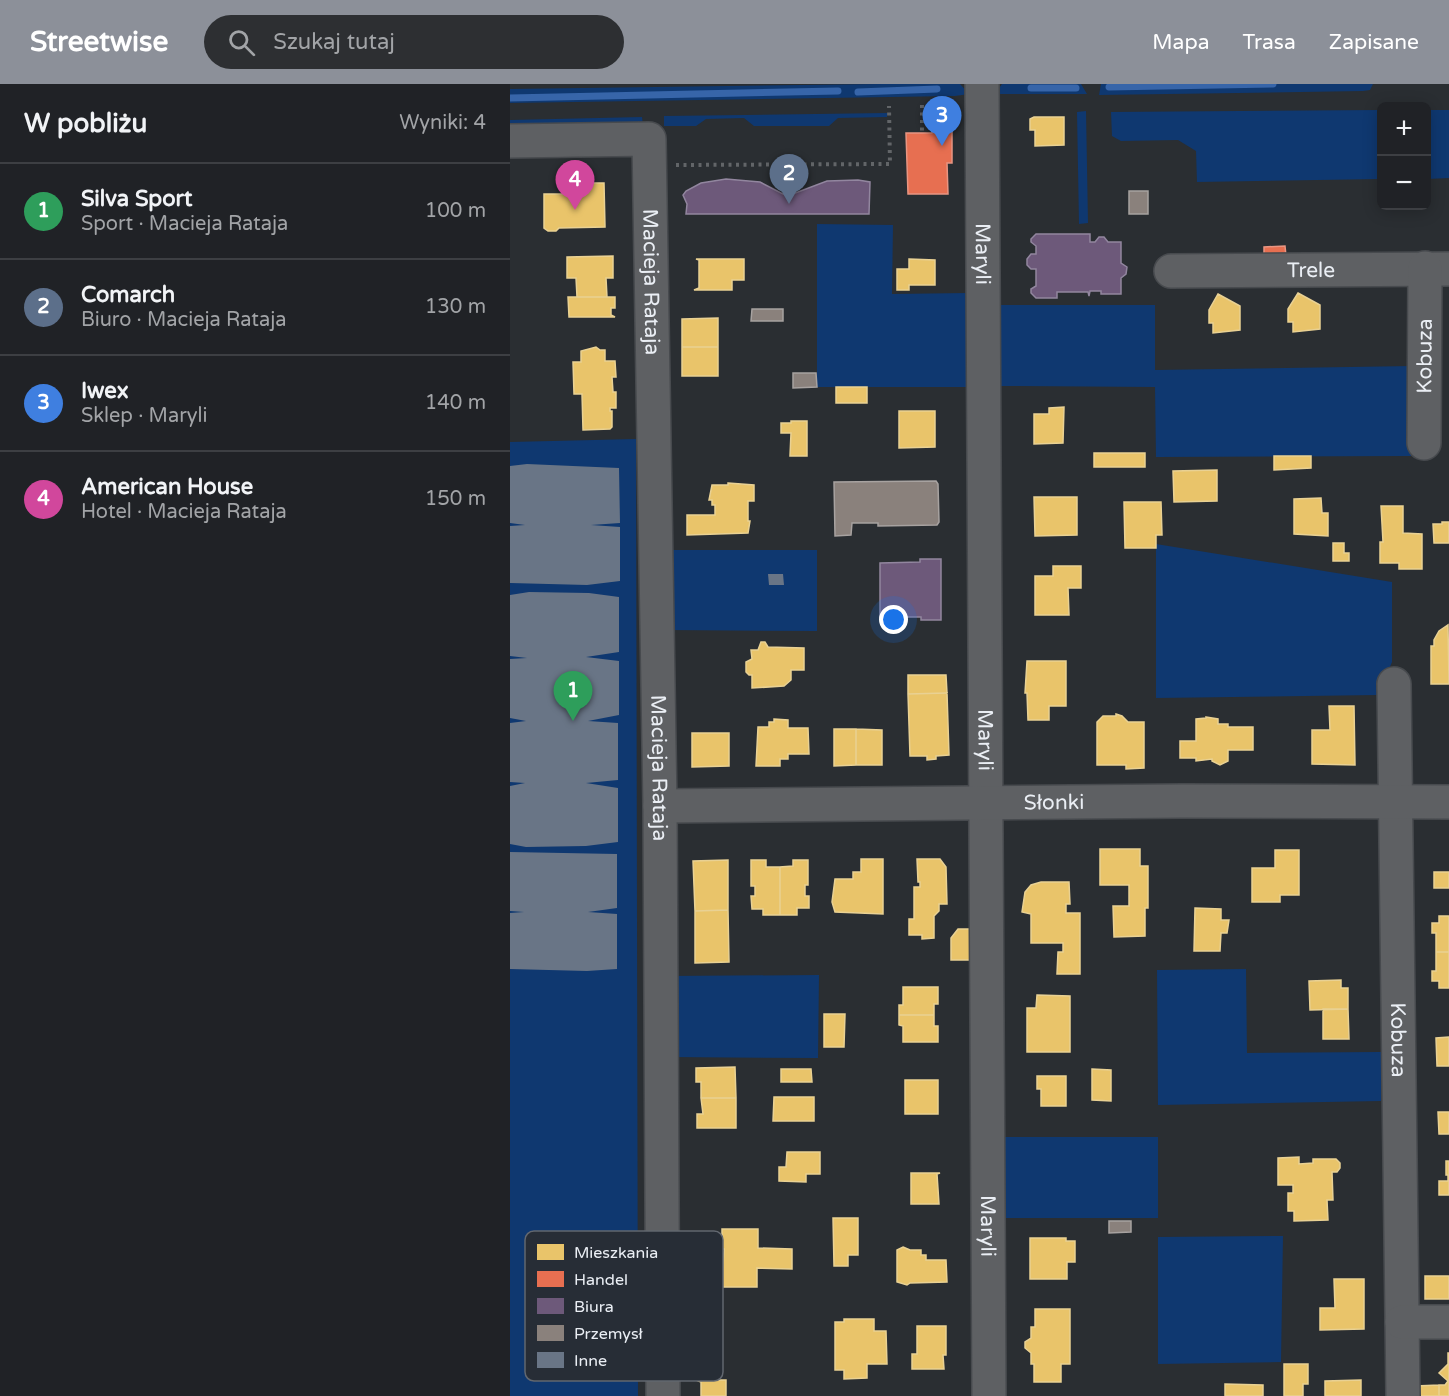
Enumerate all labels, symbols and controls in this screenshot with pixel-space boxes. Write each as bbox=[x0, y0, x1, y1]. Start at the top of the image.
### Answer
search box bbox=[204, 15, 624, 69]
text: Streetwise bbox=[30, 25, 168, 59]
icon: search bbox=[225, 26, 258, 59]
text: Szukaj tutaj bbox=[273, 29, 395, 55]
text: Mapa bbox=[1152, 30, 1209, 55]
text: Trasa bbox=[1242, 30, 1296, 55]
text: Zapisane bbox=[1329, 30, 1419, 55]
pin: 3 bbox=[922, 97, 962, 146]
map controls bbox=[1377, 102, 1431, 210]
button: + bbox=[1377, 102, 1431, 156]
text: W pobliżu bbox=[24, 108, 147, 139]
text: Wyniki: 4 bbox=[399, 111, 486, 135]
pin: 2 bbox=[770, 154, 808, 204]
button: − bbox=[1377, 156, 1431, 210]
pin: 4 bbox=[556, 160, 594, 210]
text: Silva Sport bbox=[81, 186, 192, 212]
text: 1 bbox=[37, 199, 50, 223]
text: 100 m bbox=[425, 199, 486, 223]
street label: Macieja Rataja bbox=[638, 208, 665, 355]
text: Sport · Macieja Rataja bbox=[81, 212, 288, 236]
street label: Maryli bbox=[970, 223, 996, 285]
street label: Trele bbox=[1287, 257, 1335, 283]
text: Comarch bbox=[81, 282, 175, 308]
text: 2 bbox=[37, 295, 50, 319]
text: 130 m bbox=[425, 295, 486, 319]
text: Biuro · Macieja Rataja bbox=[81, 308, 286, 332]
street label: Kobuza bbox=[1412, 318, 1437, 394]
text: Iwex bbox=[81, 378, 129, 404]
text: 3 bbox=[37, 391, 50, 415]
text: 140 m bbox=[425, 391, 486, 415]
text: Sklep · Maryli bbox=[81, 404, 208, 428]
text: American House bbox=[81, 474, 253, 500]
text: 4 bbox=[37, 487, 50, 511]
text: 150 m bbox=[425, 487, 486, 511]
text: Hotel · Macieja Rataja bbox=[81, 500, 287, 524]
your location bbox=[879, 605, 908, 634]
pin: 1 bbox=[554, 672, 592, 721]
street label: Macieja Rataja bbox=[646, 694, 673, 841]
street label: Maryli bbox=[973, 709, 998, 771]
street label: Słonki bbox=[1024, 789, 1084, 815]
street label: Kobuza bbox=[1386, 1002, 1411, 1078]
street label: Maryli bbox=[975, 1195, 1001, 1257]
legend bbox=[525, 1231, 723, 1381]
text: Mieszkania bbox=[574, 1243, 658, 1263]
text: Handel bbox=[574, 1270, 628, 1290]
text: Biura bbox=[574, 1297, 614, 1317]
text: Przemysł bbox=[574, 1324, 644, 1344]
text: Inne bbox=[574, 1351, 607, 1371]

